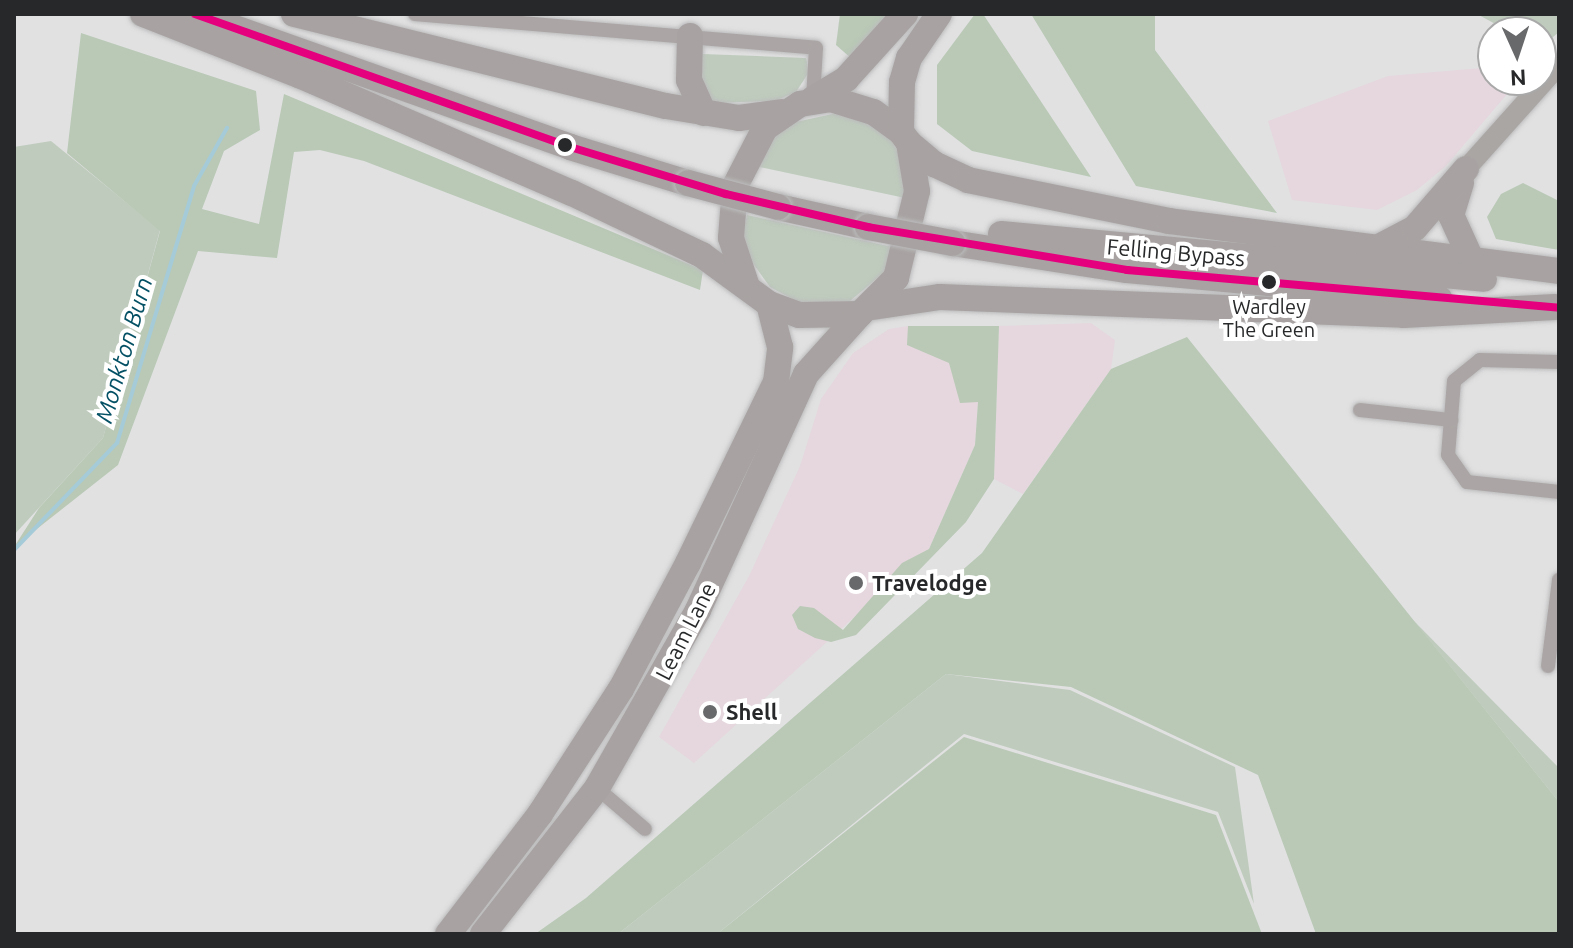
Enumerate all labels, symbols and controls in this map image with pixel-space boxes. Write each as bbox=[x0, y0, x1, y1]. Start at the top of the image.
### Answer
north arrow bbox=[1477, 16, 1557, 96]
text: N bbox=[1509, 66, 1527, 91]
unlabelled marker bbox=[557, 137, 573, 153]
street label: Felling Bypass bbox=[1106, 233, 1246, 271]
water label: Monkton Burn bbox=[89, 274, 159, 426]
marker: Wardley The Green bbox=[1261, 274, 1277, 290]
place label: Wardley The Green bbox=[1223, 294, 1315, 341]
place label: Travelodge bbox=[872, 570, 987, 596]
marker: Travelodge bbox=[847, 574, 865, 592]
street label: Leam Lane bbox=[649, 578, 721, 684]
place label: Shell bbox=[726, 699, 777, 725]
marker: Shell bbox=[701, 703, 719, 721]

